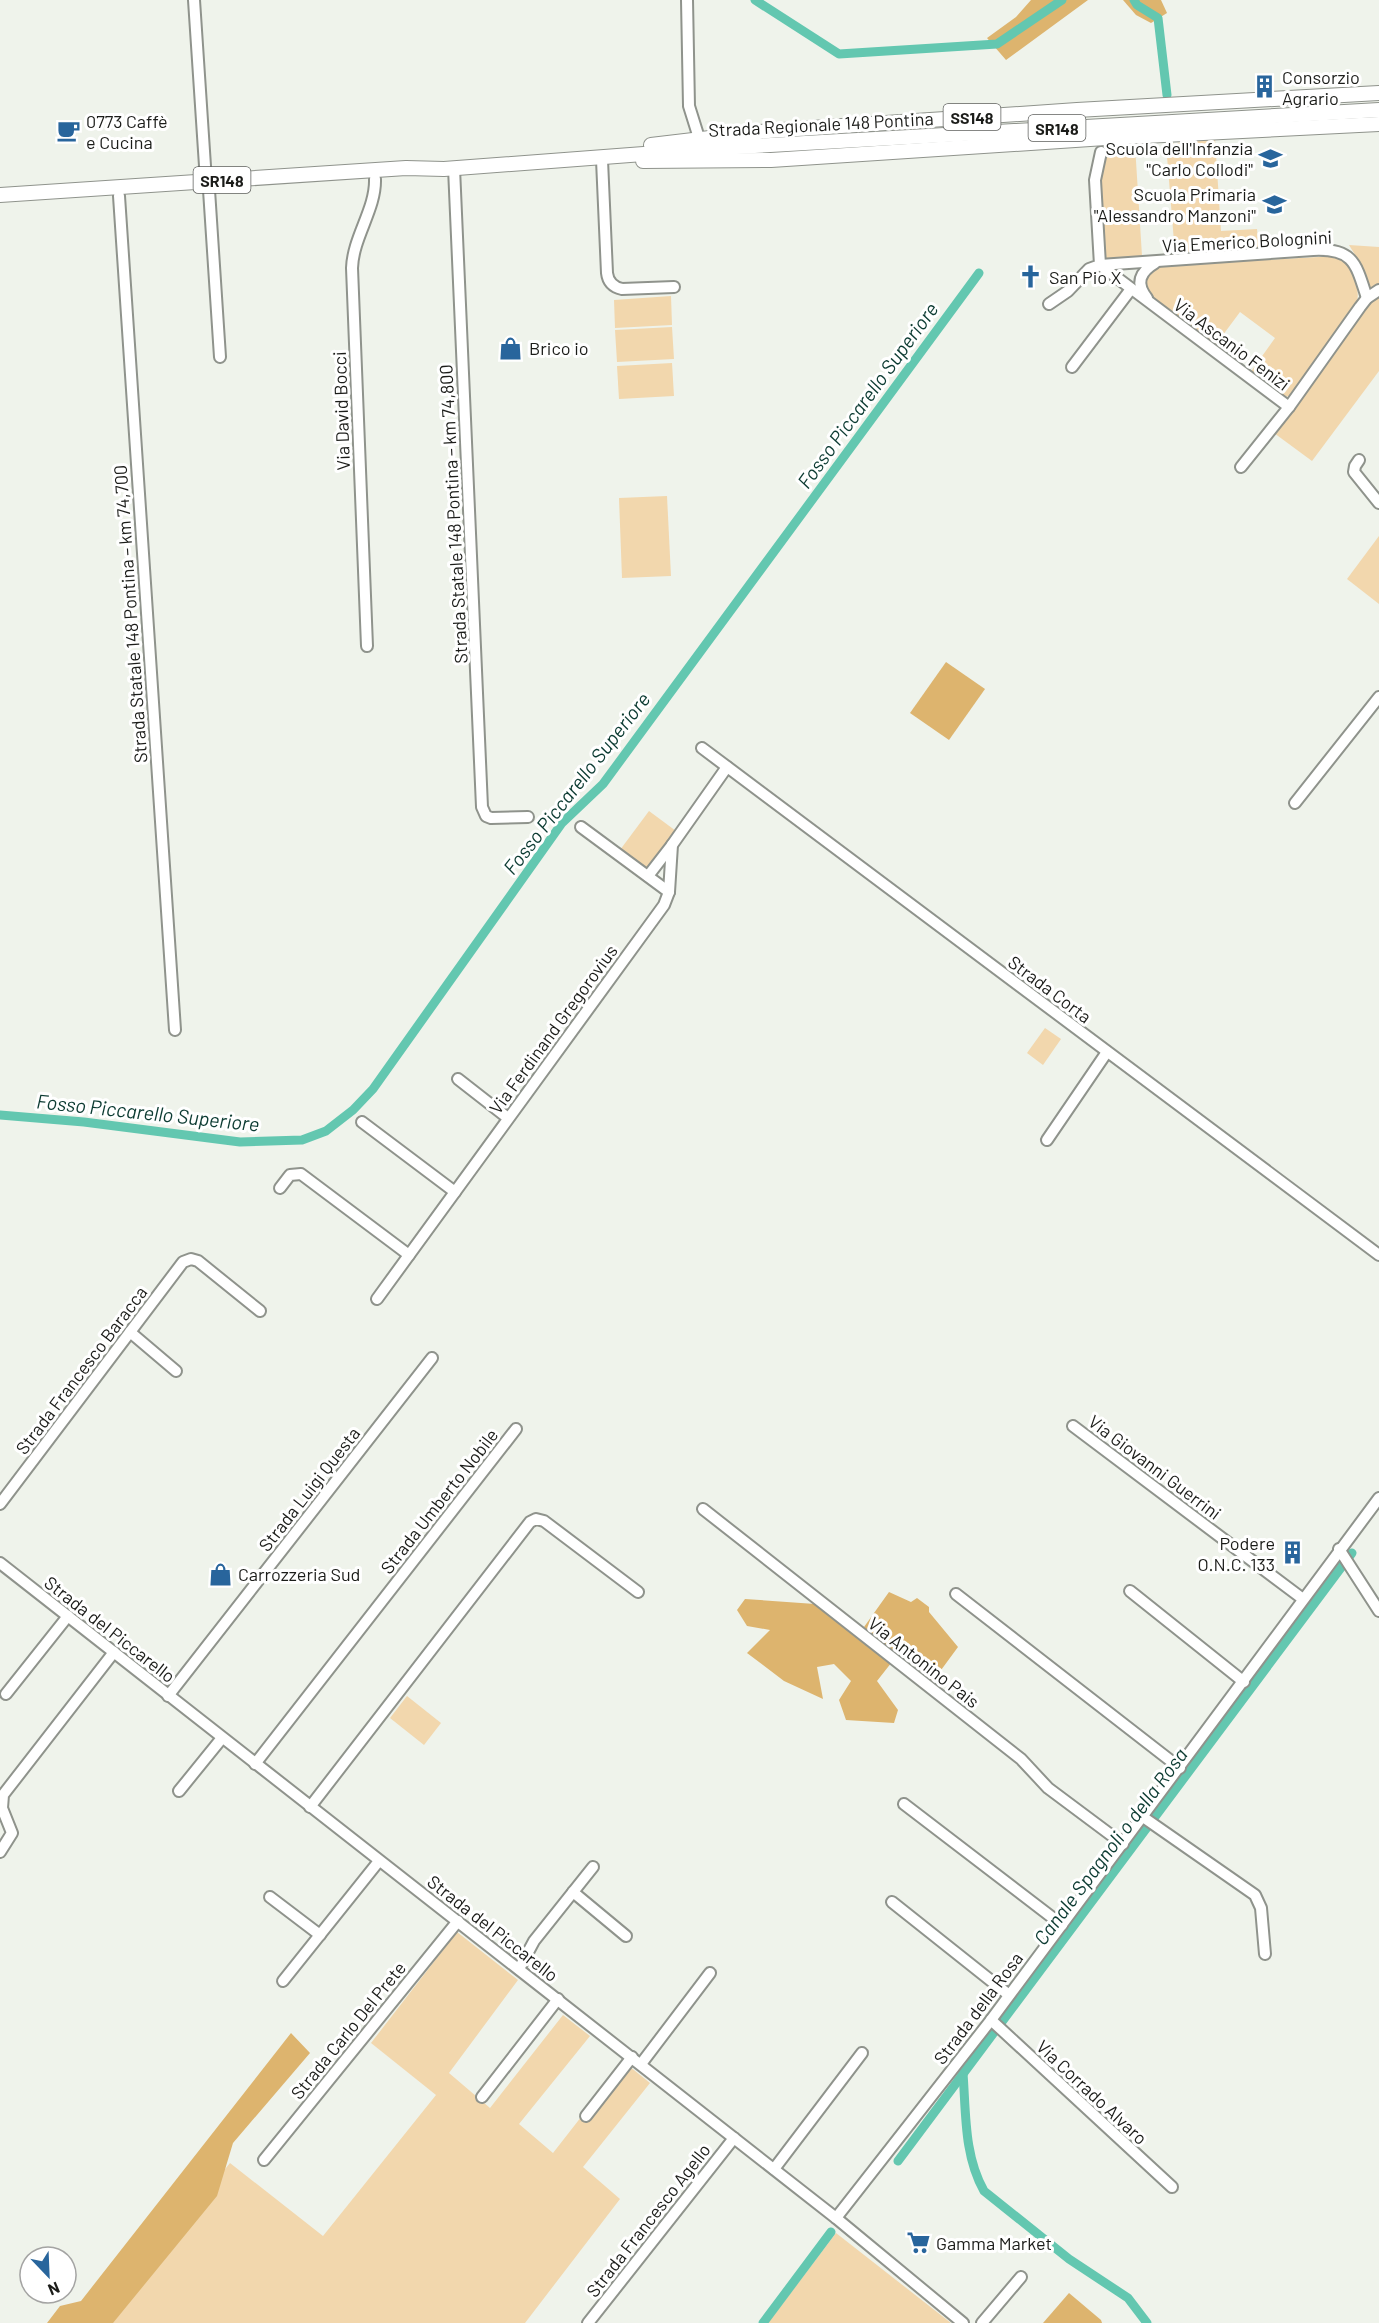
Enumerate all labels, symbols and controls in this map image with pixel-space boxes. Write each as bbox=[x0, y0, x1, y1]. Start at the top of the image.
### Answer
place label: Consorzio Agrario bbox=[1282, 66, 1360, 109]
building icon: Consorzio Agrario bbox=[1251, 74, 1277, 100]
road number: SS148 bbox=[944, 104, 1000, 130]
street label: Strada Regionale 148 Pontina bbox=[708, 107, 934, 141]
place label: 0773 Caffè e Cucina bbox=[86, 110, 168, 153]
road number: SR148 bbox=[1028, 115, 1086, 141]
cafe icon: 0773 Caffè e Cucina bbox=[55, 118, 81, 144]
place label: Scuola dell'Infanzia "Carlo Collodi" bbox=[1106, 137, 1253, 180]
school or university icon: Scuola dell'Infanzia "Carlo Collodi" bbox=[1258, 145, 1284, 171]
road number: SR148 bbox=[194, 167, 250, 193]
place label: Scuola Primaria "Alessandro Manzoni" bbox=[1094, 183, 1256, 226]
school or university icon: Scuola Primaria "Alessandro Manzoni" bbox=[1261, 191, 1287, 217]
street label: Via Emerico Bolognini bbox=[1161, 226, 1333, 256]
church icon: San Pio X bbox=[1018, 264, 1044, 290]
place label: San Pio X bbox=[1049, 266, 1121, 288]
street label: Via Ascanio Fenizi bbox=[1170, 293, 1294, 395]
water label: Fosso Piccarello Superiore bbox=[791, 297, 943, 493]
shop icon: Brico io bbox=[498, 335, 524, 361]
place label: Brico io bbox=[529, 337, 589, 359]
street label: Via David Bocci bbox=[328, 351, 354, 471]
street label: Strada Statale 148 Pontina – km 74,800 bbox=[434, 364, 472, 664]
street label: Strada Statale 148 Pontina – km 74,700 bbox=[109, 464, 151, 764]
water label: Fosso Piccarello Superiore bbox=[498, 687, 654, 879]
street label: Via Ferdinand Gregorovius bbox=[484, 940, 622, 1118]
street label: Strada Corta bbox=[1004, 951, 1096, 1027]
water label: Fosso Piccarello Superiore bbox=[35, 1088, 261, 1136]
street label: Strada Francesco Baracca bbox=[11, 1282, 151, 1458]
street label: Via Giovanni Guerrini bbox=[1084, 1410, 1226, 1524]
street label: Strada Luigi Questa bbox=[254, 1423, 364, 1555]
street label: Strada Umberto Nobile bbox=[376, 1424, 502, 1578]
place label: Podere O.N.C. 133 bbox=[1198, 1532, 1275, 1575]
building icon: Podere O.N.C. 133 bbox=[1280, 1540, 1306, 1566]
shop icon: Carrozzeria Sud bbox=[207, 1561, 233, 1587]
place label: Carrozzeria Sud bbox=[238, 1563, 360, 1585]
street label: Strada del Piccarello bbox=[40, 1571, 180, 1687]
street label: Via Antonino Pais bbox=[864, 1612, 984, 1712]
water label: Canale Spagnoli o della Rosa bbox=[1028, 1743, 1192, 1949]
street label: Strada del Piccarello bbox=[423, 1870, 563, 1986]
street label: Strada della Rosa bbox=[929, 1948, 1027, 2068]
street label: Strada Carlo Del Prete bbox=[286, 1957, 410, 2103]
street label: Via Corrado Alvaro bbox=[1032, 2035, 1152, 2149]
street label: Strada Francesco Agello bbox=[581, 2139, 715, 2301]
supermarket icon: Gamma Market bbox=[905, 2230, 931, 2256]
place label: Gamma Market bbox=[936, 2232, 1052, 2254]
north arrow bbox=[18, 2245, 78, 2305]
text: N bbox=[45, 2278, 63, 2300]

